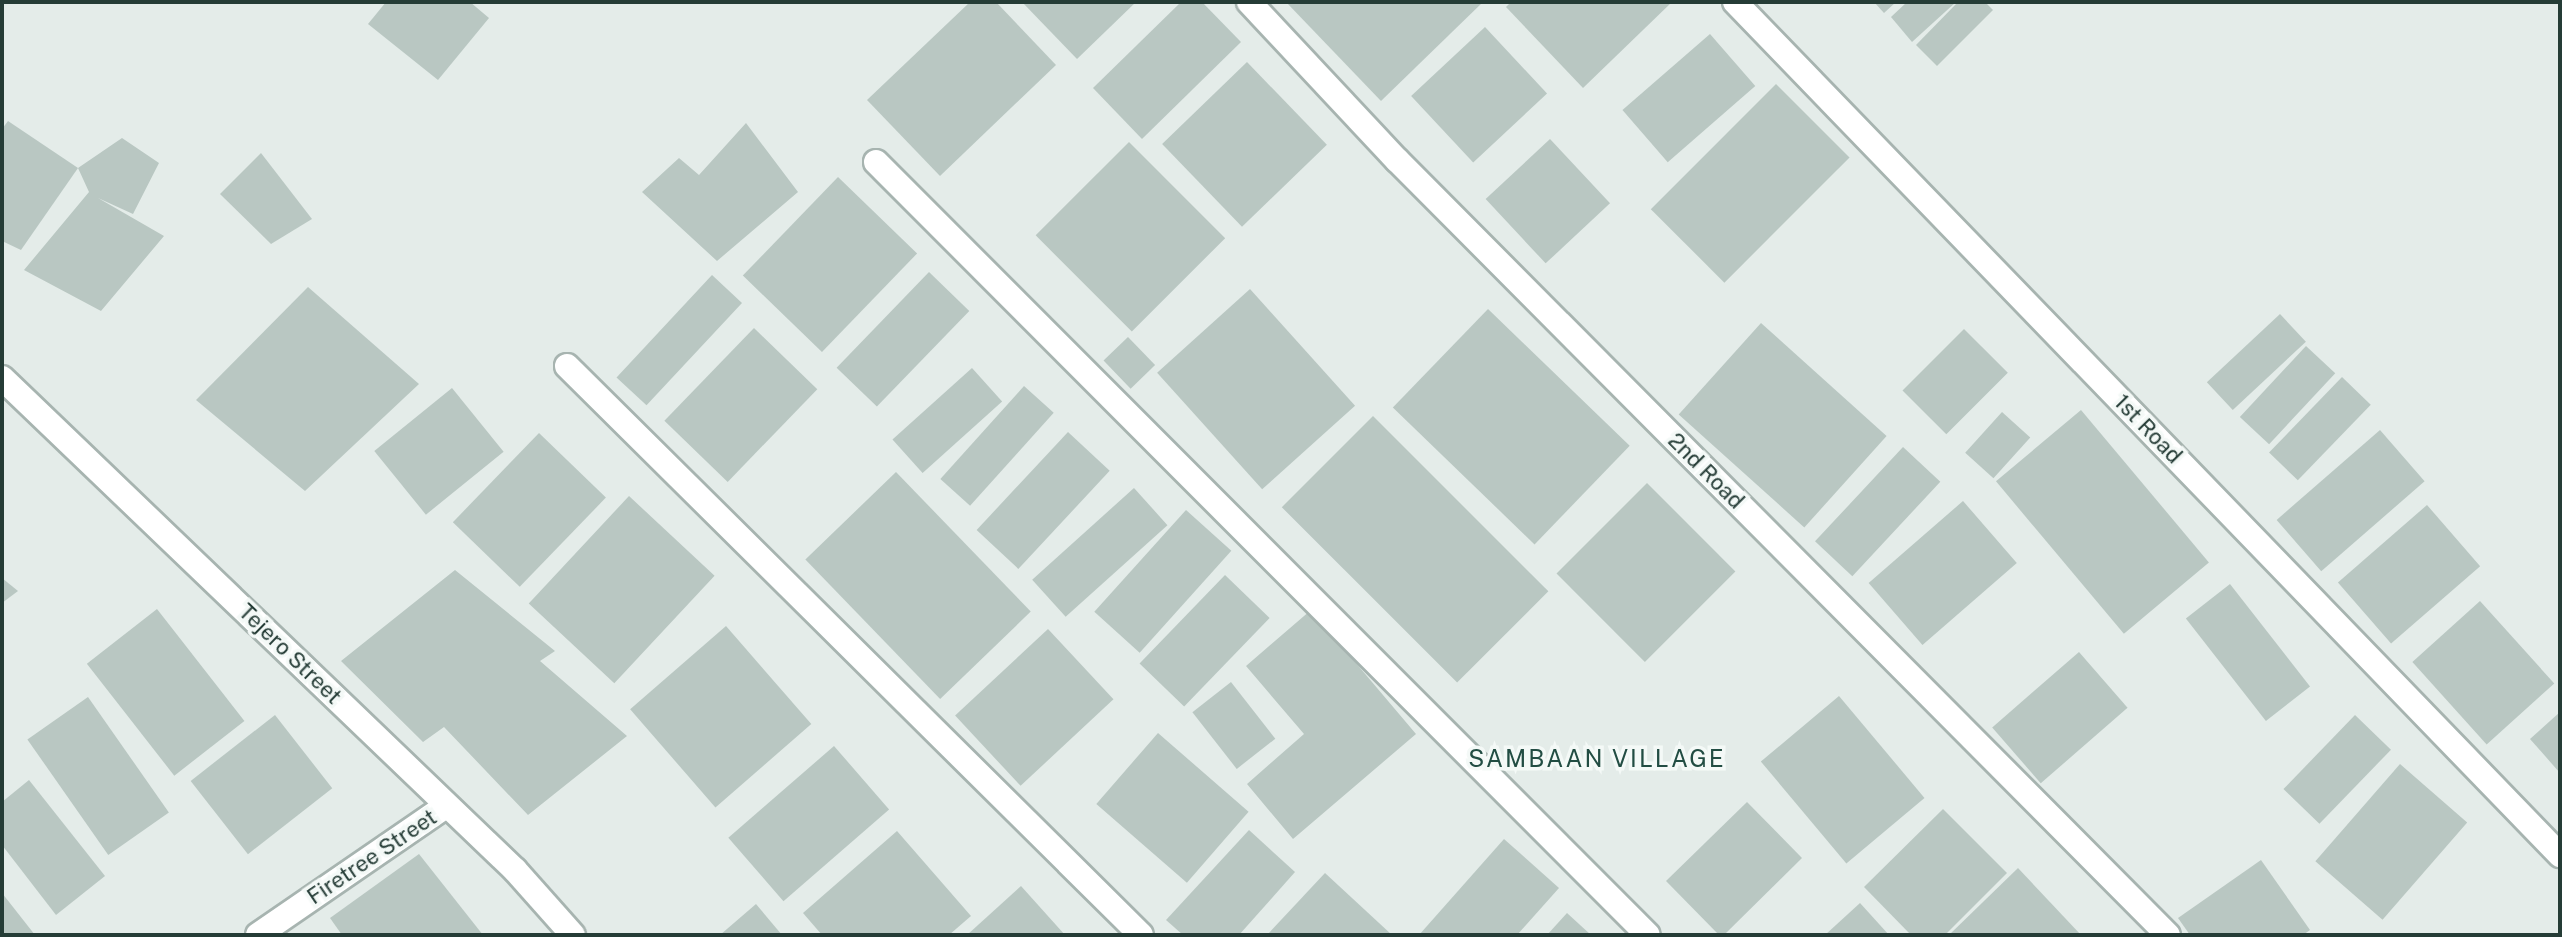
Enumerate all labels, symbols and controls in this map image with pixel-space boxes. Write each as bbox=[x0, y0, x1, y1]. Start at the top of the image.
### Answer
street label: 1st Road bbox=[2109, 389, 2187, 469]
street label: 2nd Road bbox=[1663, 428, 1749, 514]
street label: Tejero Street bbox=[233, 598, 347, 710]
district label: SAMBAAN VILLAGE bbox=[1468, 745, 1726, 773]
street label: Firetree Street bbox=[302, 804, 442, 910]

